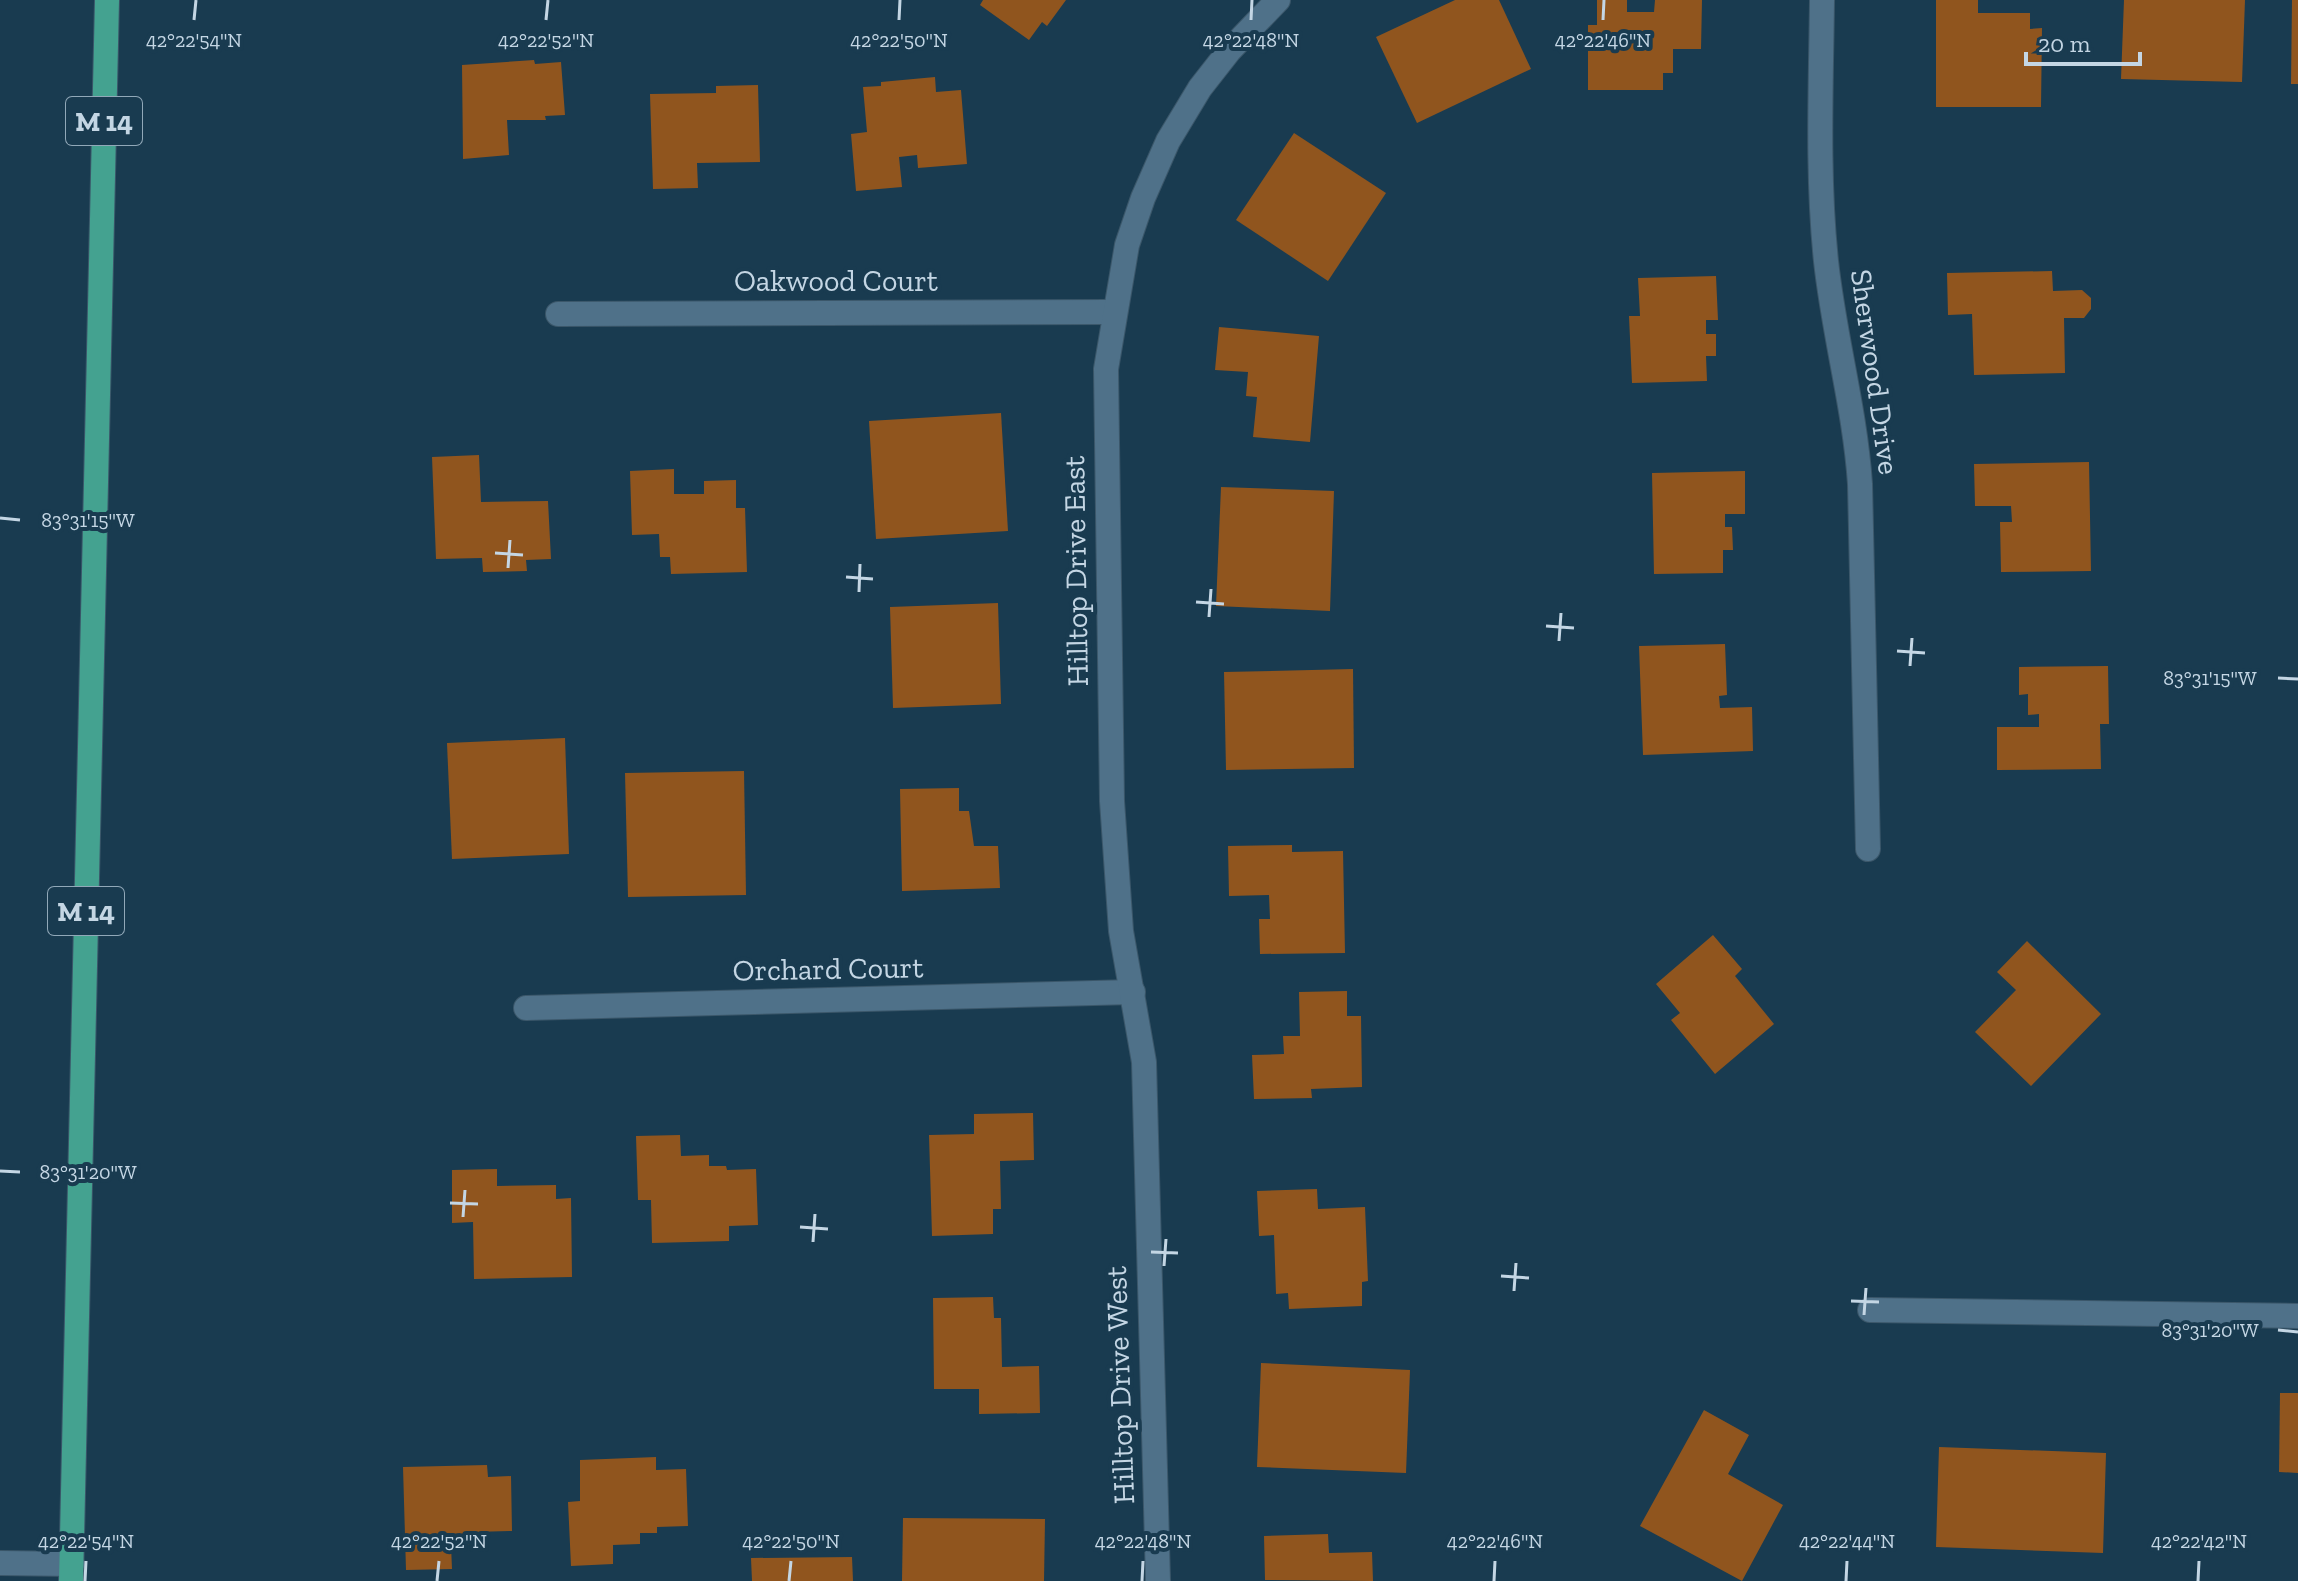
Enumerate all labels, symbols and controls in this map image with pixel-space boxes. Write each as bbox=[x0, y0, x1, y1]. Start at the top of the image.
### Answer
scale bar bbox=[2026, 16, 2140, 66]
text: 42°22'54"N bbox=[146, 28, 242, 52]
text: 42°22'52"N bbox=[498, 28, 594, 52]
text: 42°22'50"N bbox=[850, 28, 948, 52]
text: 42°22'48"N bbox=[1203, 28, 1299, 52]
text: 42°22'46"N bbox=[1555, 28, 1651, 52]
text: 20 m bbox=[2038, 29, 2091, 58]
road number: M 14 bbox=[66, 97, 142, 145]
street label: Oakwood Court bbox=[734, 263, 938, 299]
street label: Sherwood Drive bbox=[1843, 267, 1907, 477]
street label: Hilltop Drive East bbox=[1056, 455, 1096, 687]
text: 83°31'15"W bbox=[41, 508, 135, 532]
text: 83°31'15"W bbox=[2163, 666, 2257, 690]
road number: M 14 bbox=[48, 887, 124, 935]
street label: Orchard Court bbox=[732, 949, 924, 989]
text: 83°31'20"W bbox=[39, 1160, 137, 1184]
street label: Hilltop Drive West bbox=[1098, 1265, 1142, 1505]
text: 83°31'20"W bbox=[2161, 1318, 2259, 1342]
text: 42°22'54"N bbox=[38, 1529, 134, 1553]
text: 42°22'52"N bbox=[391, 1529, 487, 1553]
text: 42°22'50"N bbox=[742, 1529, 840, 1553]
text: 42°22'48"N bbox=[1095, 1529, 1191, 1553]
text: 42°22'46"N bbox=[1447, 1529, 1543, 1553]
text: 42°22'44"N bbox=[1799, 1529, 1895, 1553]
text: 42°22'42"N bbox=[2151, 1529, 2247, 1553]

